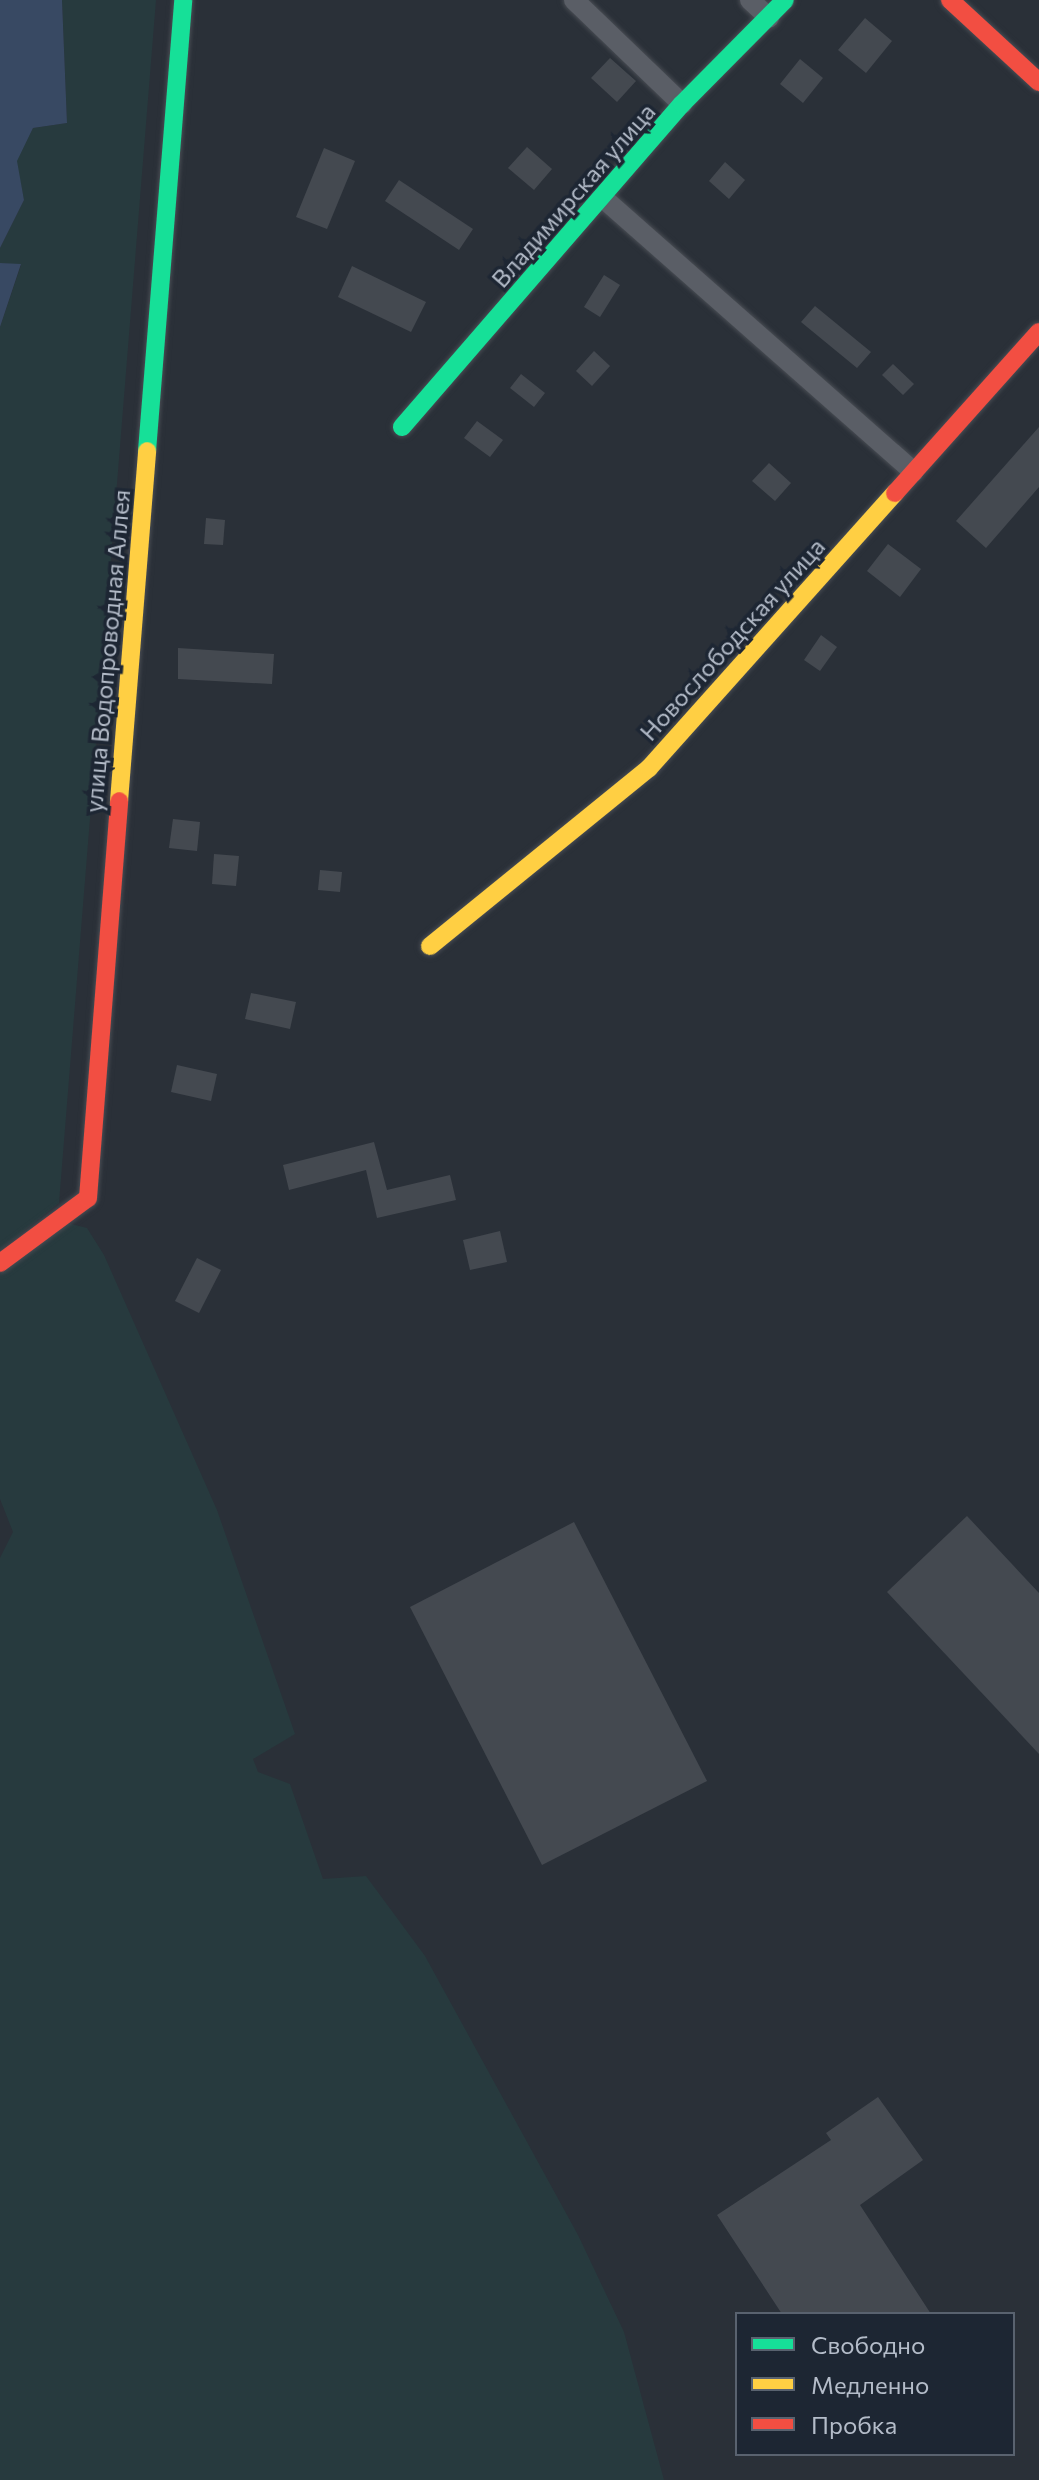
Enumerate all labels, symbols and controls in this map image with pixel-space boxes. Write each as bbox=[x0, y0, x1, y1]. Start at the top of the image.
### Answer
street label: Владимирская улица bbox=[485, 97, 661, 293]
street label: улица Водопроводная Аллея bbox=[79, 488, 135, 814]
street label: Новослободская улица bbox=[634, 532, 830, 746]
legend bbox=[735, 2312, 1015, 2456]
text: Свободно bbox=[811, 2330, 925, 2359]
text: Медленно bbox=[811, 2370, 929, 2399]
text: Пробка bbox=[811, 2410, 897, 2439]

